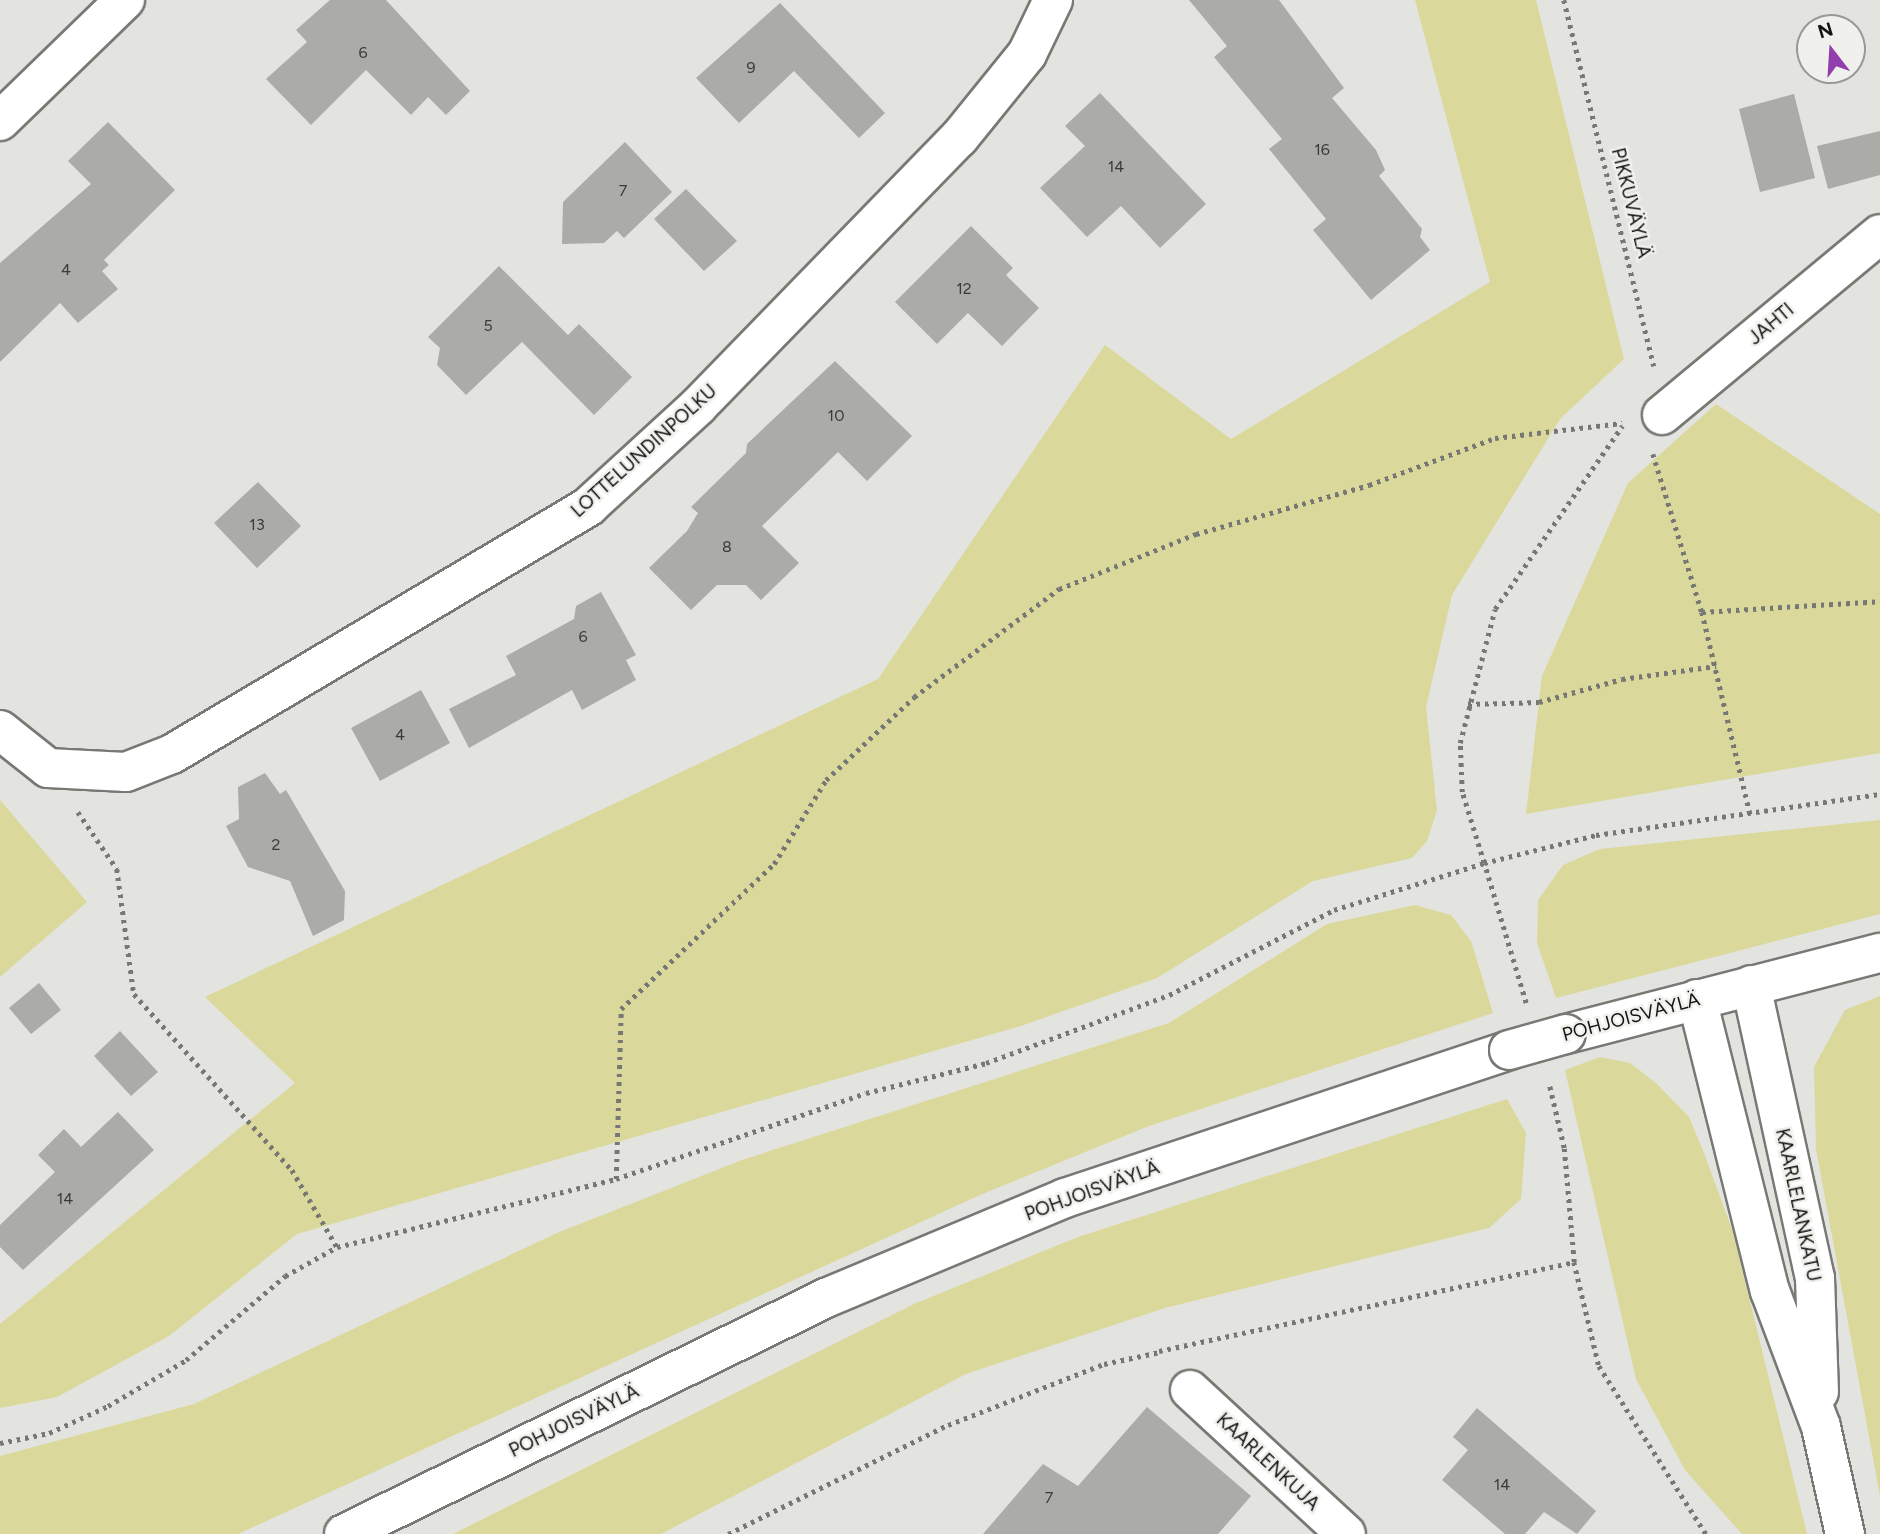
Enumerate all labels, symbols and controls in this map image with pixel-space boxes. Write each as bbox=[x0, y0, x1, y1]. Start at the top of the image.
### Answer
north arrow bbox=[1796, 14, 1866, 84]
text: N bbox=[1815, 17, 1836, 43]
house number: 6 bbox=[358, 43, 368, 63]
house number: 9 bbox=[746, 58, 756, 78]
house number: 16 bbox=[1314, 140, 1330, 160]
street label: PIKKUVÄYLÄ bbox=[1606, 145, 1656, 261]
house number: 14 bbox=[1108, 157, 1124, 177]
house number: 7 bbox=[619, 181, 627, 201]
house number: 4 bbox=[61, 260, 71, 280]
house number: 12 bbox=[956, 279, 972, 299]
street label: JAHTI bbox=[1744, 298, 1798, 350]
house number: 5 bbox=[483, 316, 493, 336]
street label: LOTTELUNDINPOLKU bbox=[567, 380, 721, 522]
house number: 10 bbox=[828, 406, 844, 426]
house number: 13 bbox=[249, 515, 265, 535]
house number: 8 bbox=[722, 537, 732, 557]
house number: 6 bbox=[578, 627, 588, 647]
house number: 4 bbox=[395, 725, 405, 745]
house number: 2 bbox=[272, 835, 280, 855]
street label: POHJOISVÄYLÄ bbox=[1560, 988, 1702, 1046]
street label: KAARLELANKATU bbox=[1771, 1126, 1825, 1284]
street label: POHJOISVÄYLÄ bbox=[1022, 1156, 1162, 1226]
house number: 14 bbox=[57, 1189, 73, 1209]
street label: POHJOISVÄYLÄ bbox=[505, 1380, 643, 1462]
street label: KAARLENKUJA bbox=[1212, 1408, 1324, 1516]
house number: 14 bbox=[1494, 1475, 1510, 1495]
house number: 7 bbox=[1045, 1488, 1053, 1508]

